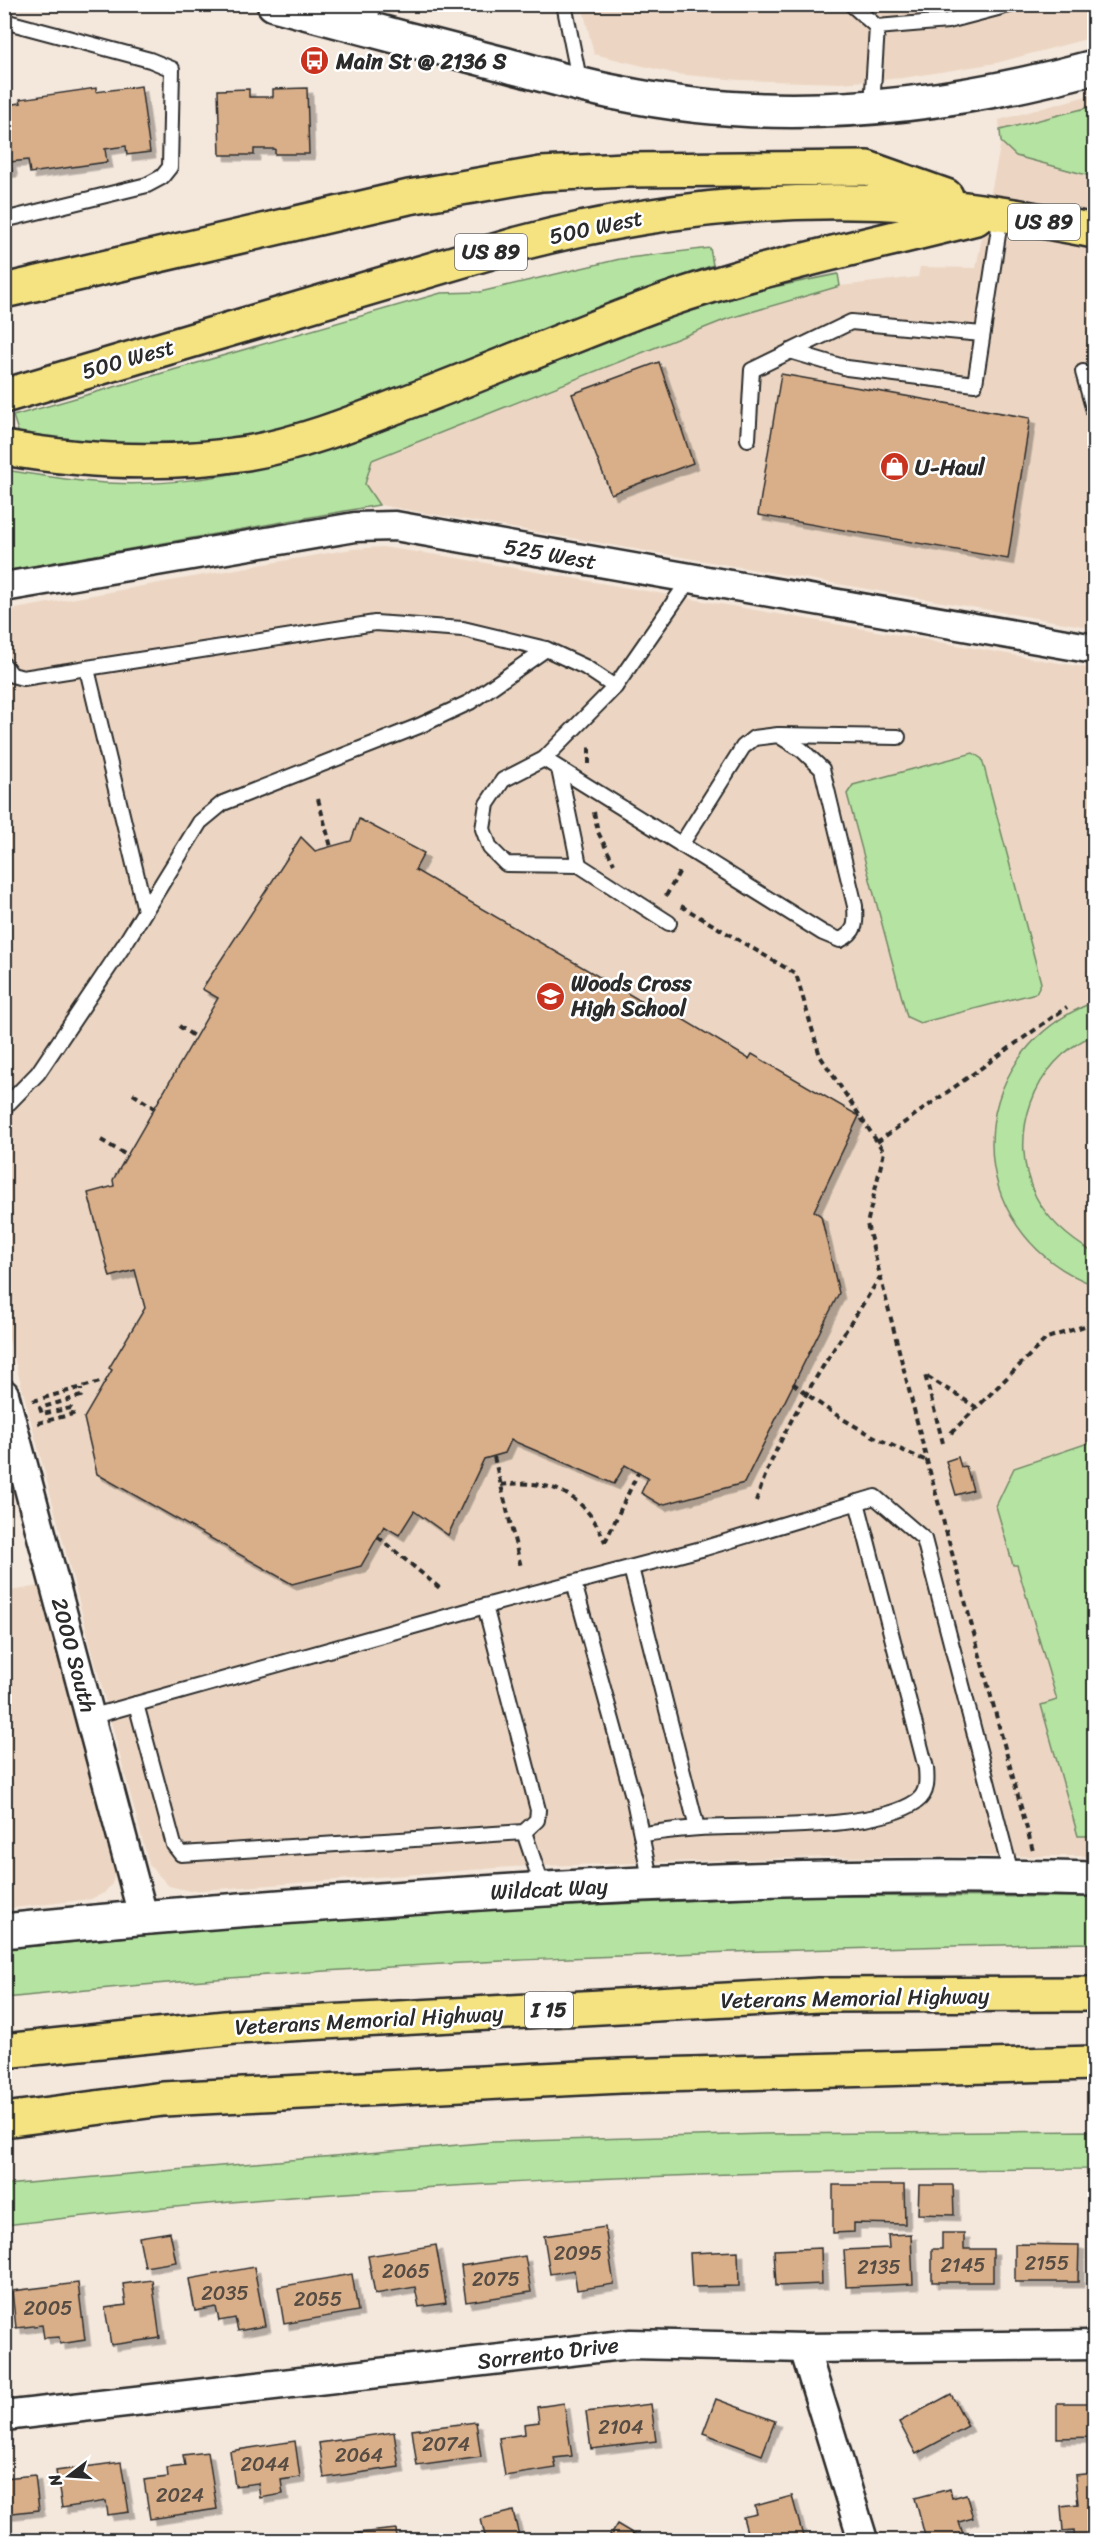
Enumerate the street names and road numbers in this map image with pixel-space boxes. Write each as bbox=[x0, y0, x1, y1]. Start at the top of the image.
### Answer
street label: 500 West bbox=[545, 198, 647, 256]
road number: US 89 bbox=[1008, 204, 1080, 240]
road number: US 89 bbox=[455, 234, 527, 270]
street label: 500 West bbox=[77, 327, 179, 391]
street label: 525 West bbox=[501, 527, 600, 581]
street label: 2000 South bbox=[40, 1593, 108, 1717]
street label: Wildcat Way bbox=[489, 1866, 609, 1912]
street label: Veterans Memorial Highway bbox=[720, 1976, 990, 2020]
road number: I 15 bbox=[525, 1992, 573, 2028]
street label: Veterans Memorial Highway bbox=[234, 1993, 505, 2047]
street label: Sorrento Drive bbox=[475, 2325, 621, 2381]

